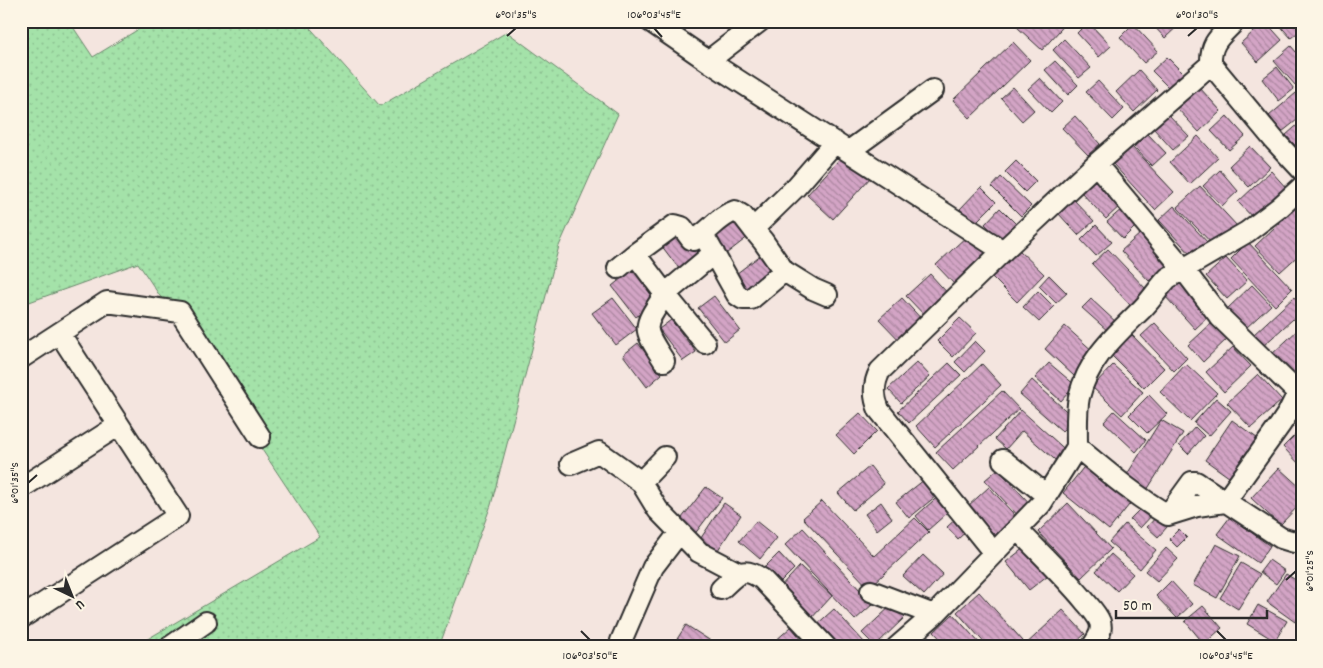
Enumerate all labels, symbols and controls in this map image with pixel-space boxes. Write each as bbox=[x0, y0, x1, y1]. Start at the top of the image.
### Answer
text: 6°01'35"S bbox=[495, 7, 537, 24]
text: 106°03'45"E bbox=[627, 7, 681, 24]
text: 6°01'30"S bbox=[1176, 7, 1218, 24]
text: 6°01'35"S bbox=[7, 462, 24, 504]
text: 6°01'25"S bbox=[1302, 550, 1319, 592]
north arrow bbox=[48, 570, 98, 620]
scale bar bbox=[1116, 588, 1267, 620]
text: U bbox=[70, 594, 89, 614]
text: 50 m bbox=[1123, 596, 1152, 618]
text: 106°03'50"E bbox=[563, 648, 618, 665]
text: 106°03'45"E bbox=[1199, 648, 1253, 665]

